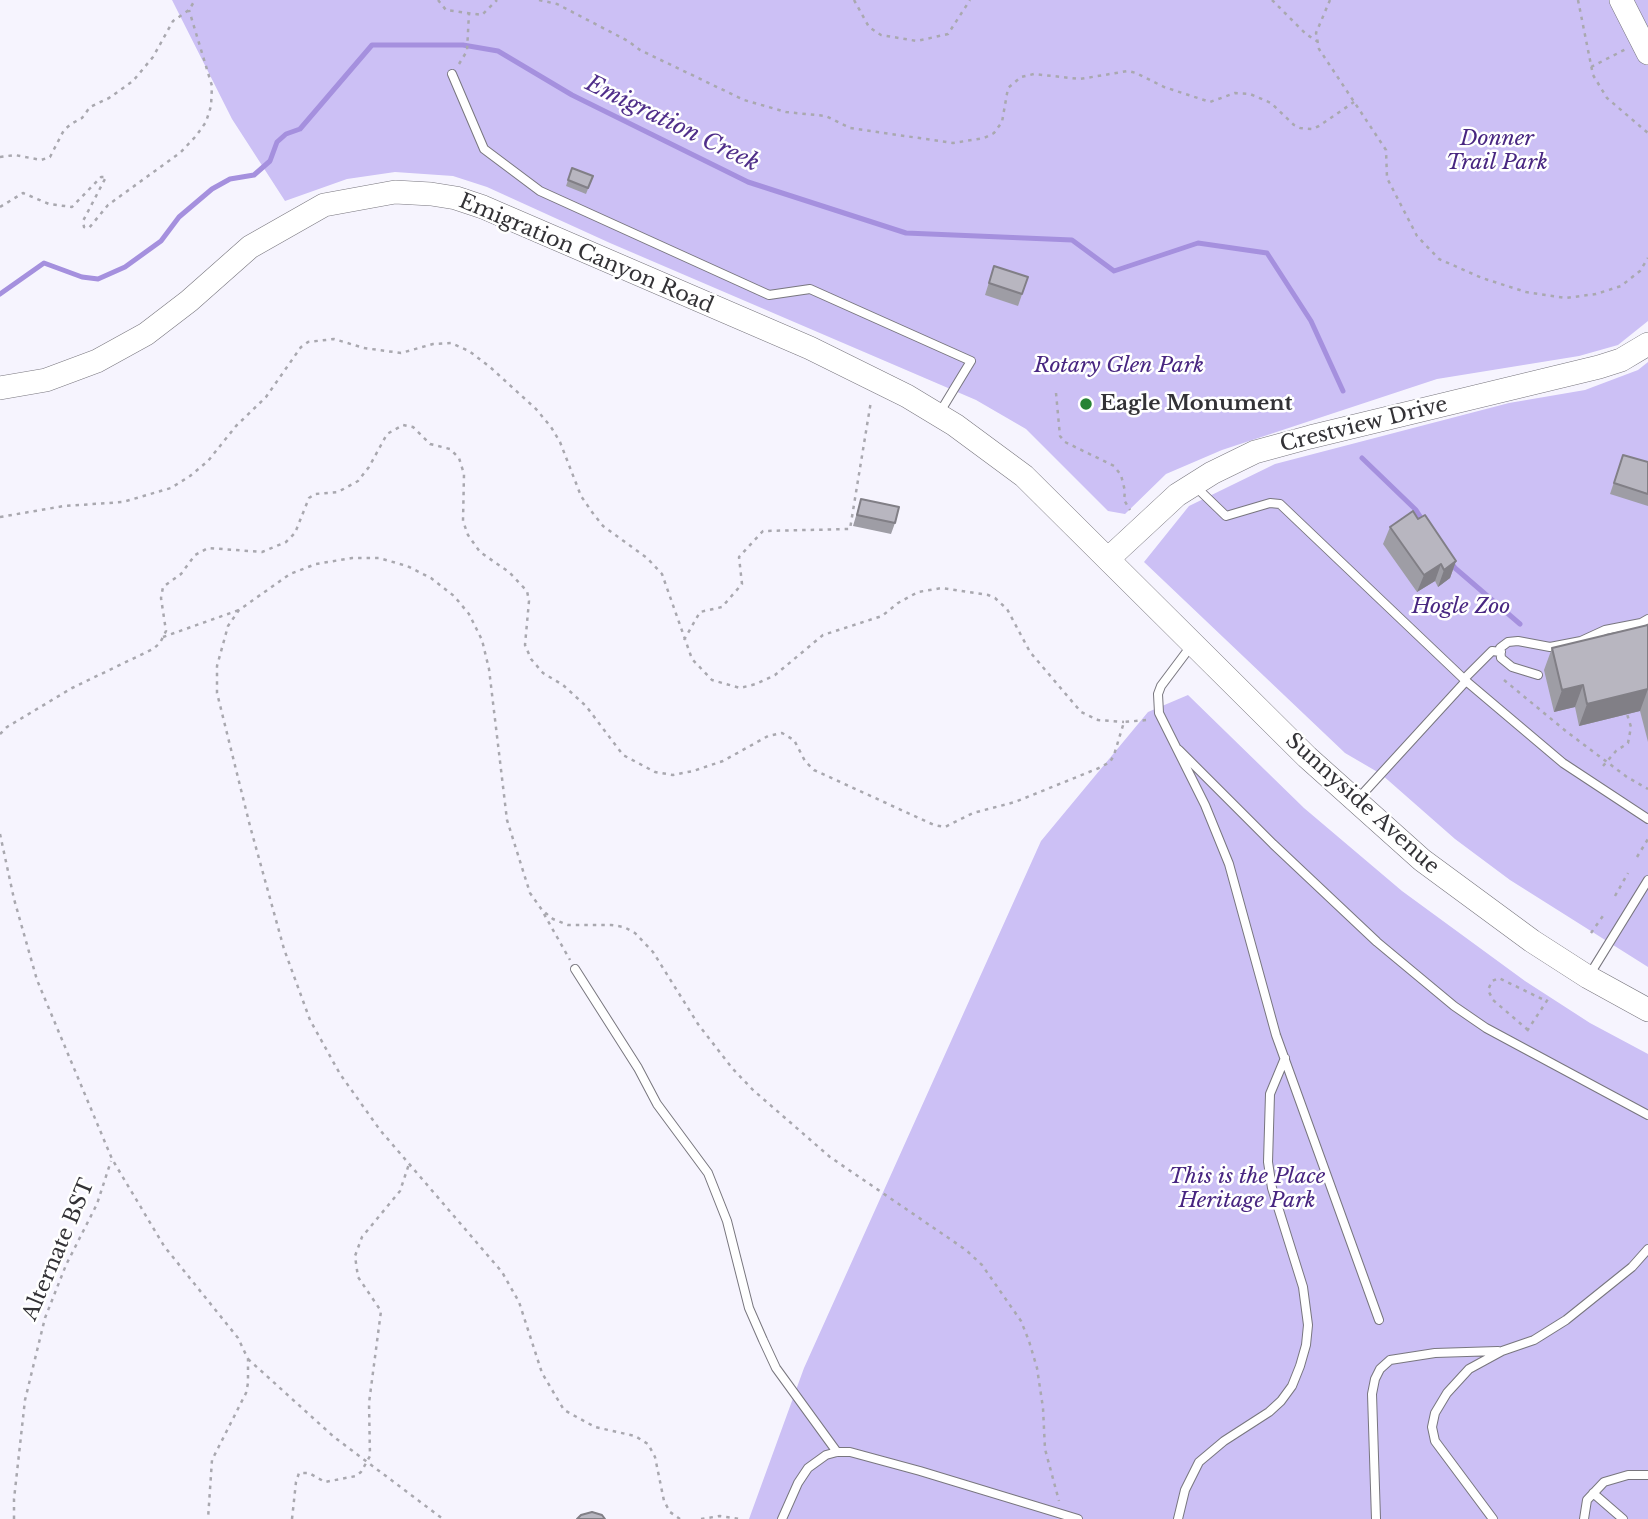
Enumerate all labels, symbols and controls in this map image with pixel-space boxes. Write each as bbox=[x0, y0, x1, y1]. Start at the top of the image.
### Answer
water label: Emigration Creek bbox=[581, 70, 763, 178]
park label: Donner Trail Park bbox=[1446, 126, 1548, 176]
street label: Emigration Canyon Road bbox=[455, 189, 717, 319]
park label: Rotary Glen Park bbox=[1034, 353, 1204, 379]
place label: Eagle Monument bbox=[1100, 391, 1293, 417]
street label: Crestview Drive bbox=[1278, 392, 1450, 458]
marker: Eagle Monument bbox=[1078, 396, 1094, 412]
park label: Hogle Zoo bbox=[1412, 594, 1510, 620]
street label: Sunnyside Avenue bbox=[1280, 728, 1444, 880]
park label: This is the Place Heritage Park bbox=[1169, 1164, 1325, 1214]
street label: Alternate BST bbox=[18, 1175, 100, 1325]

